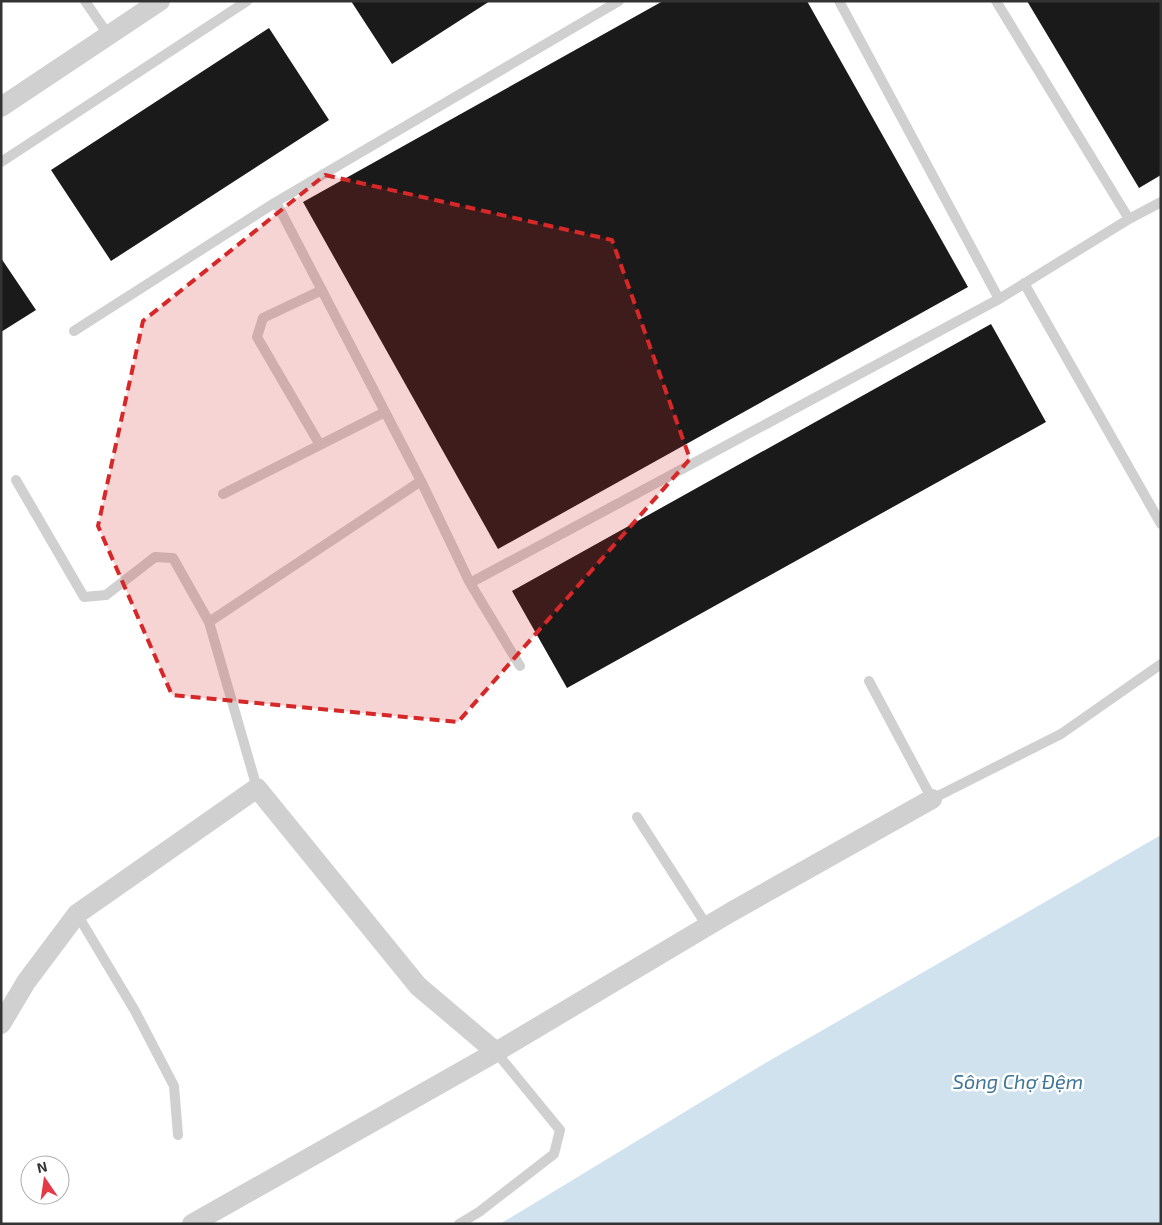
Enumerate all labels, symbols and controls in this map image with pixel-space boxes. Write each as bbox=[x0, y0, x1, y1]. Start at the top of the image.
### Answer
water label: Sông Chợ Đệm bbox=[953, 1069, 1083, 1093]
north arrow bbox=[20, 1155, 70, 1205]
text: N bbox=[35, 1157, 49, 1176]

